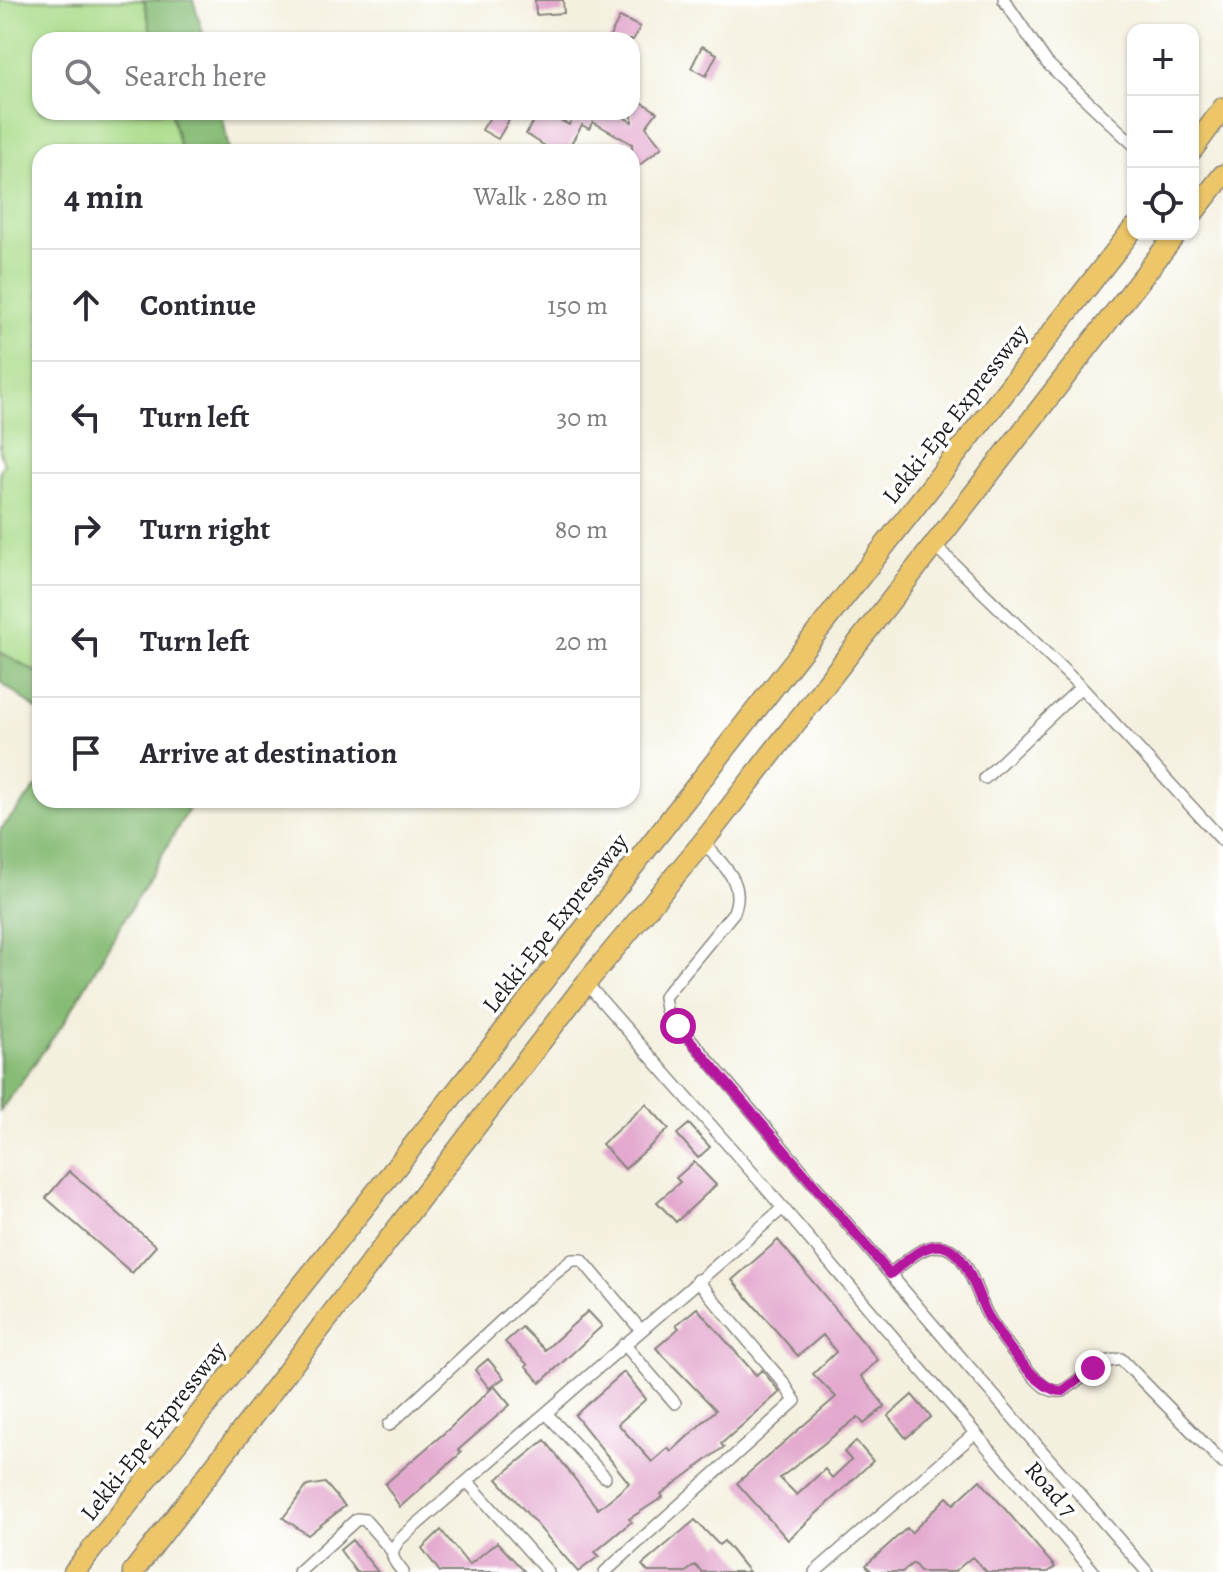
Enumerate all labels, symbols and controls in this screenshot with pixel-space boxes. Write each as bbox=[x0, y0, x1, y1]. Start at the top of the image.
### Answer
map controls bbox=[1127, 24, 1199, 240]
button: + bbox=[1127, 24, 1199, 96]
search box bbox=[32, 32, 640, 120]
icon: search bbox=[60, 54, 104, 98]
text: Search here bbox=[124, 56, 267, 96]
button: − bbox=[1127, 96, 1199, 168]
button: locate bbox=[1127, 168, 1199, 240]
text: 4 min bbox=[64, 173, 143, 220]
text: Walk · 280 m bbox=[473, 179, 608, 214]
icon: ahead bbox=[64, 283, 108, 327]
text: Continue bbox=[140, 285, 256, 325]
text: 150 m bbox=[547, 288, 608, 323]
street label: Lekki-Epe Expressway bbox=[875, 317, 1035, 510]
icon: left bbox=[64, 395, 108, 439]
text: Turn left bbox=[140, 397, 249, 437]
text: 30 m bbox=[557, 400, 608, 435]
icon: right bbox=[64, 507, 108, 551]
text: Turn right bbox=[140, 509, 270, 549]
text: 80 m bbox=[555, 512, 608, 547]
icon: left bbox=[64, 619, 108, 663]
text: Turn left bbox=[140, 621, 249, 661]
text: 20 m bbox=[555, 624, 608, 659]
icon: arrive bbox=[64, 731, 108, 775]
text: Arrive at destination bbox=[140, 733, 397, 773]
street label: Lekki-Epe Expressway bbox=[475, 826, 635, 1019]
route start bbox=[660, 1008, 696, 1044]
street label: Lekki-Epe Expressway bbox=[73, 1334, 233, 1527]
route end bbox=[1075, 1350, 1111, 1386]
street label: Road 7 bbox=[1018, 1454, 1085, 1525]

